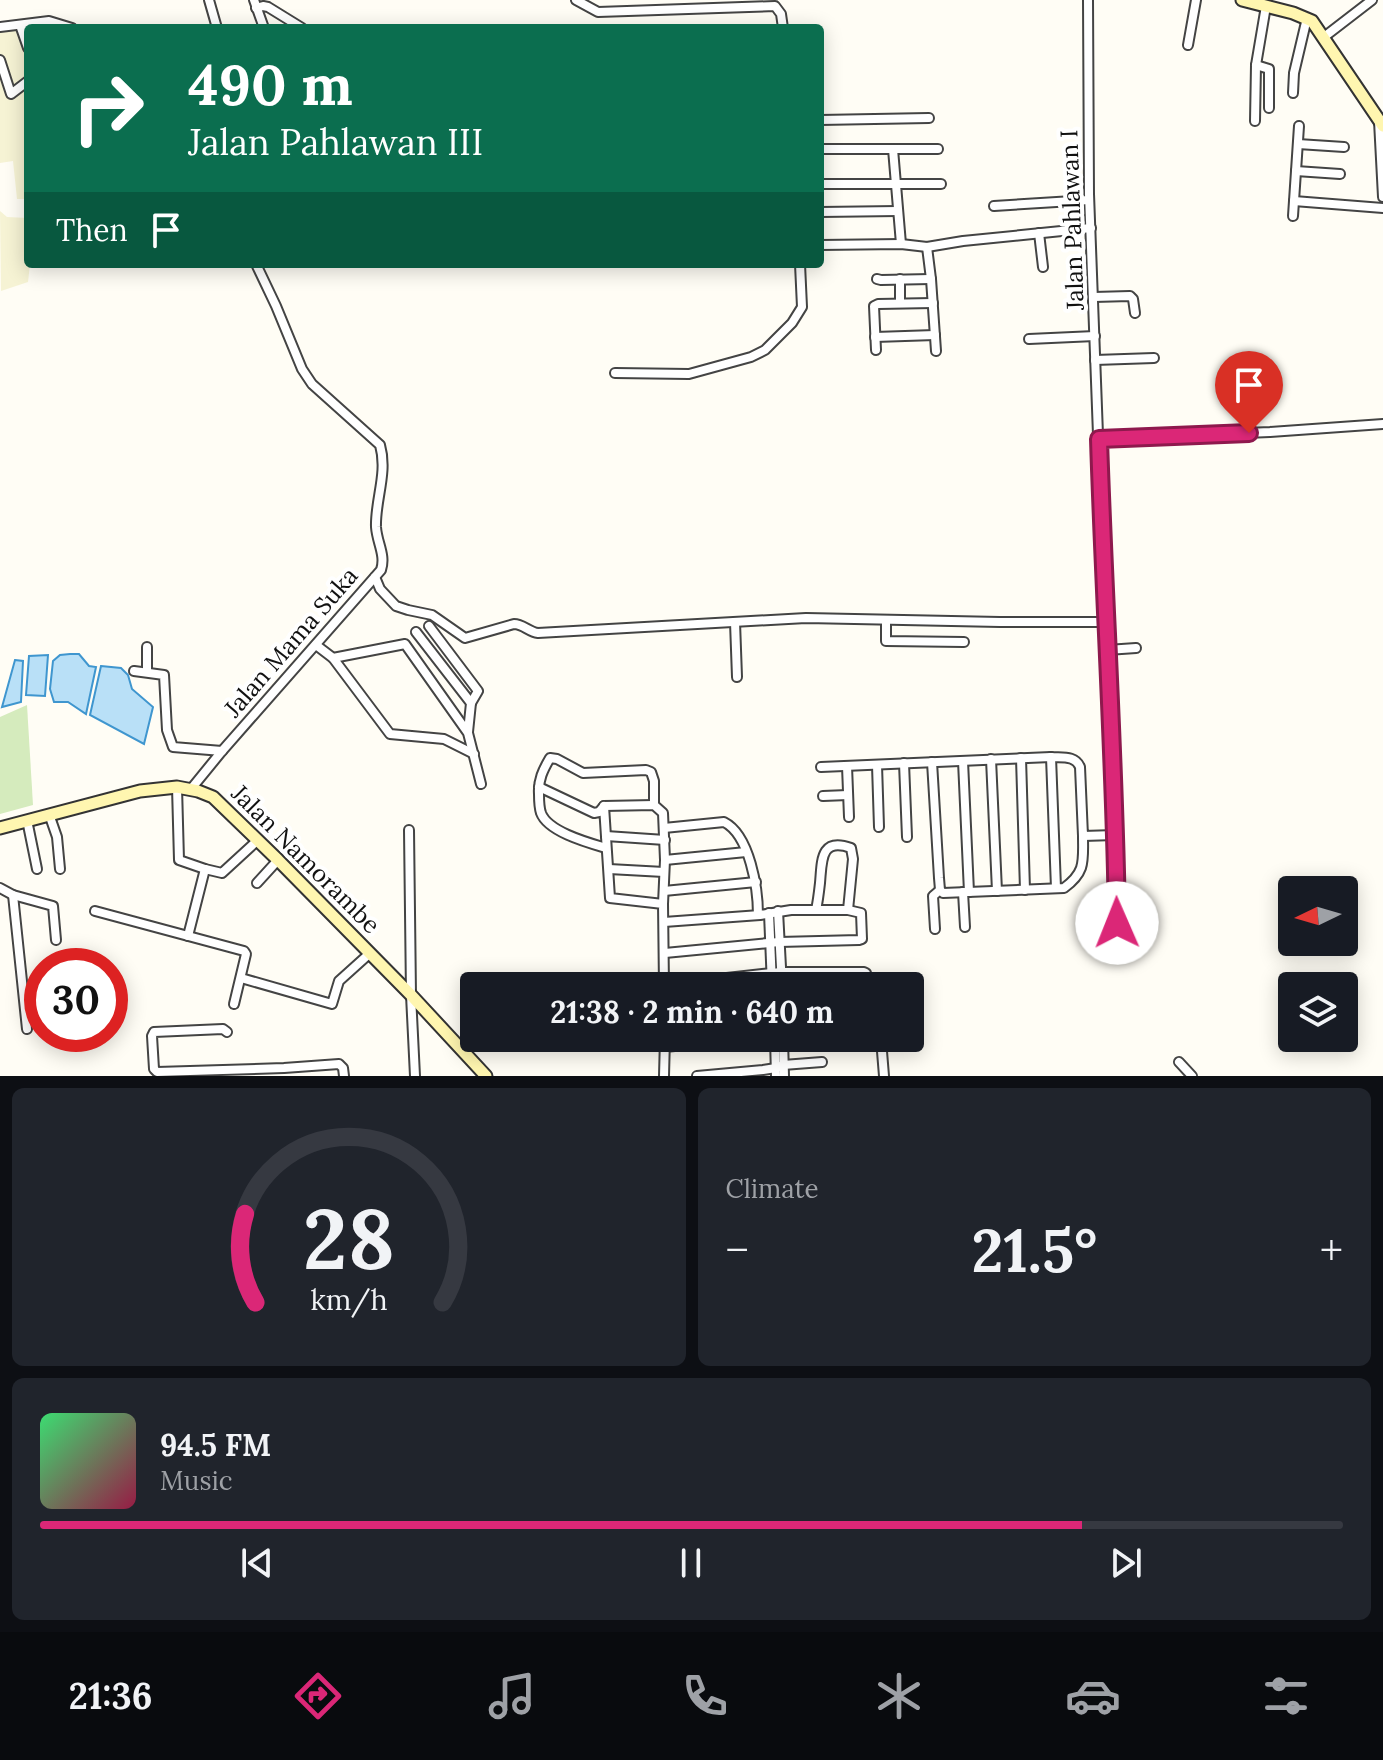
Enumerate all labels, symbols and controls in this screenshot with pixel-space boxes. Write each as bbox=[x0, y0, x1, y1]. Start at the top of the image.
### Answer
text: 490 m bbox=[188, 49, 353, 120]
icon: right bbox=[56, 56, 160, 160]
text: Jalan Pahlawan III bbox=[188, 119, 483, 165]
street label: Jalan Pahlawan I bbox=[1053, 129, 1091, 312]
icon: arrive bbox=[144, 208, 188, 252]
text: Then bbox=[56, 211, 128, 249]
pin bbox=[1215, 351, 1283, 433]
icon: arrive bbox=[1227, 363, 1271, 407]
street label: Jalan Mama Suka bbox=[217, 561, 365, 724]
street label: Jalan Namorambe bbox=[224, 777, 387, 940]
north arrow bbox=[1278, 876, 1358, 956]
map controls bbox=[1278, 876, 1358, 1052]
position arrow bbox=[1075, 881, 1159, 965]
speed limit sign: 30 bbox=[24, 948, 128, 1052]
button: layers bbox=[1278, 972, 1358, 1052]
text: 21:38 · 2 min · 640 m bbox=[550, 993, 834, 1031]
text: Climate bbox=[726, 1172, 819, 1205]
text: 28 bbox=[303, 1185, 395, 1292]
text: 21.5° bbox=[971, 1212, 1097, 1288]
text: − bbox=[726, 1222, 749, 1278]
text: + bbox=[1320, 1222, 1343, 1278]
text: km/h bbox=[310, 1281, 387, 1318]
text: 94.5 FM bbox=[160, 1426, 271, 1464]
text: Music bbox=[160, 1464, 233, 1497]
icon: previous bbox=[235, 1541, 279, 1585]
icon: pause bbox=[669, 1541, 713, 1585]
icon: next bbox=[1104, 1541, 1148, 1585]
icon: directions bbox=[290, 1668, 346, 1724]
icon: music bbox=[484, 1668, 540, 1724]
icon: phone bbox=[677, 1668, 733, 1724]
icon: climate bbox=[871, 1668, 927, 1724]
icon: car bbox=[1065, 1668, 1121, 1724]
icon: filters bbox=[1258, 1668, 1314, 1724]
text: 21:36 bbox=[69, 1673, 152, 1719]

